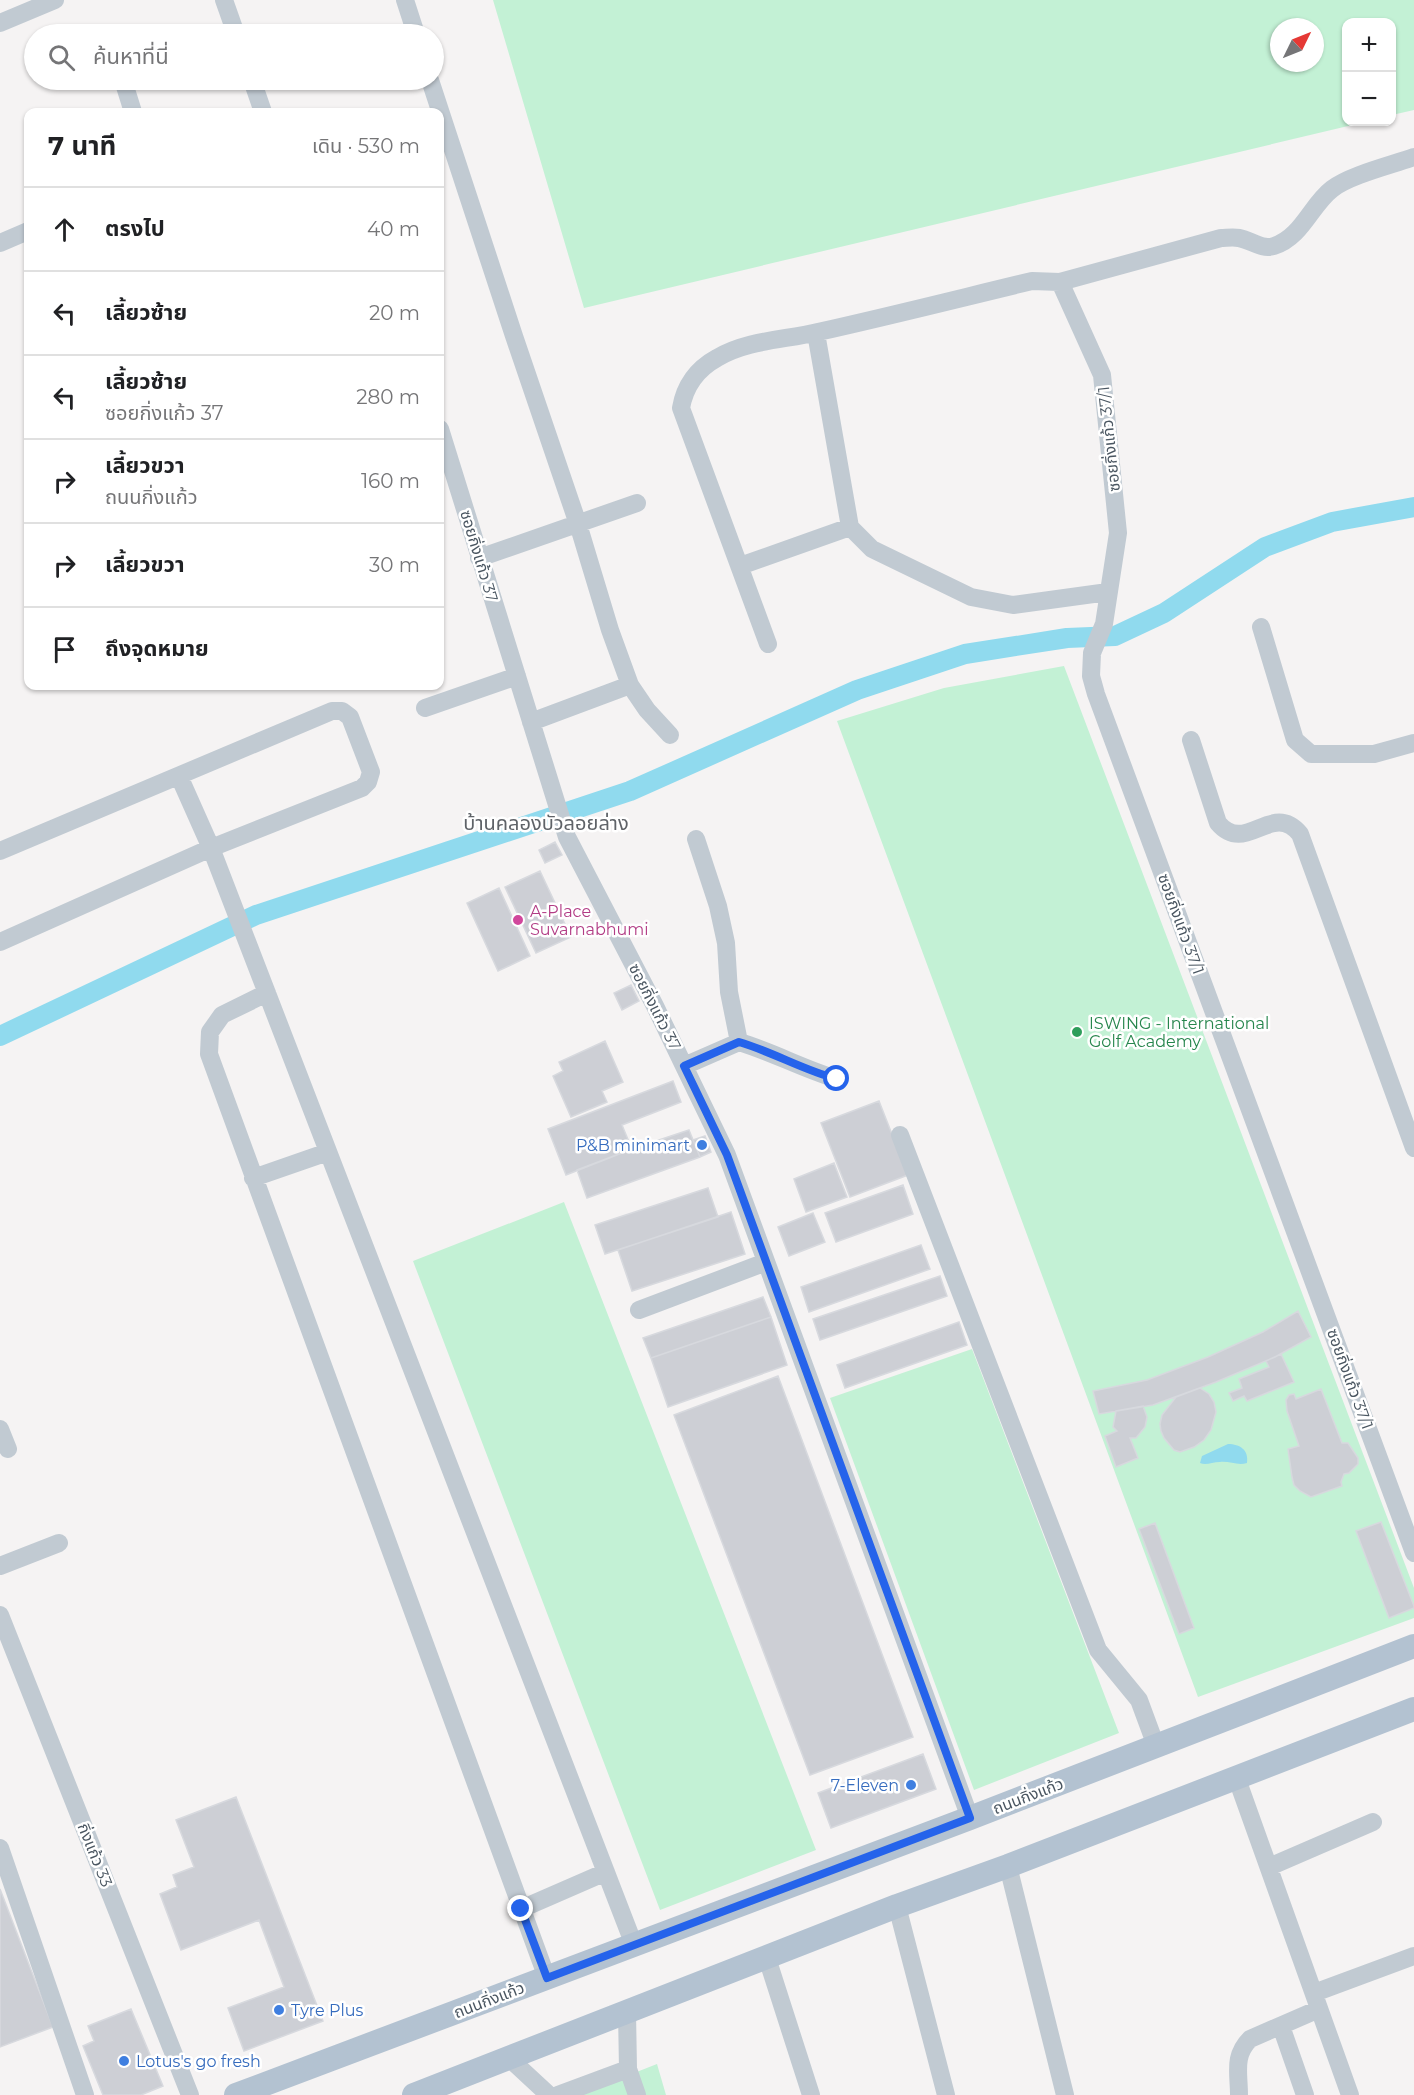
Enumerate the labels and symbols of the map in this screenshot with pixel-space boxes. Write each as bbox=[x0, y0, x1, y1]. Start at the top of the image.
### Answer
north arrow bbox=[1270, 18, 1324, 72]
street label: ซอยกิ่งแก้ว 37/1 bbox=[1093, 385, 1124, 493]
street label: ซอยกิ่งแก้ว 37 bbox=[456, 508, 503, 604]
district label: บ้านคลองบัวลอยล่าง bbox=[463, 811, 629, 835]
street label: ซอยกิ่งแก้ว 37/1 bbox=[1154, 871, 1209, 977]
place label: A-Place Suvarnabhumi bbox=[530, 902, 649, 939]
marker: A-Place Suvarnabhumi bbox=[511, 913, 525, 927]
street label: ซอยกิ่งแก้ว 37 bbox=[625, 960, 686, 1054]
place label: ISWING - International Golf Academy bbox=[1089, 1014, 1269, 1051]
marker: ISWING - International Golf Academy bbox=[1070, 1025, 1084, 1039]
route start bbox=[823, 1065, 849, 1091]
place label: P&B minimart bbox=[576, 1136, 690, 1155]
marker: P&B minimart bbox=[695, 1138, 709, 1152]
street label: ซอยกิ่งแก้ว 37/1 bbox=[1323, 1326, 1378, 1432]
street label: ถนนกิ่งแก้ว bbox=[990, 1773, 1066, 1818]
place label: 7-Eleven bbox=[831, 1776, 899, 1795]
marker: 7-Eleven bbox=[904, 1778, 918, 1792]
street label: กิ่งแก้ว 33 bbox=[74, 1820, 117, 1890]
route end bbox=[507, 1895, 533, 1921]
street label: ถนนกิ่งแก้ว bbox=[451, 1977, 527, 2022]
place label: Tyre Plus bbox=[291, 2001, 363, 2020]
marker: Tyre Plus bbox=[272, 2003, 286, 2017]
place label: Lotus's go fresh bbox=[136, 2052, 261, 2071]
marker: Lotus's go fresh bbox=[117, 2054, 131, 2068]

